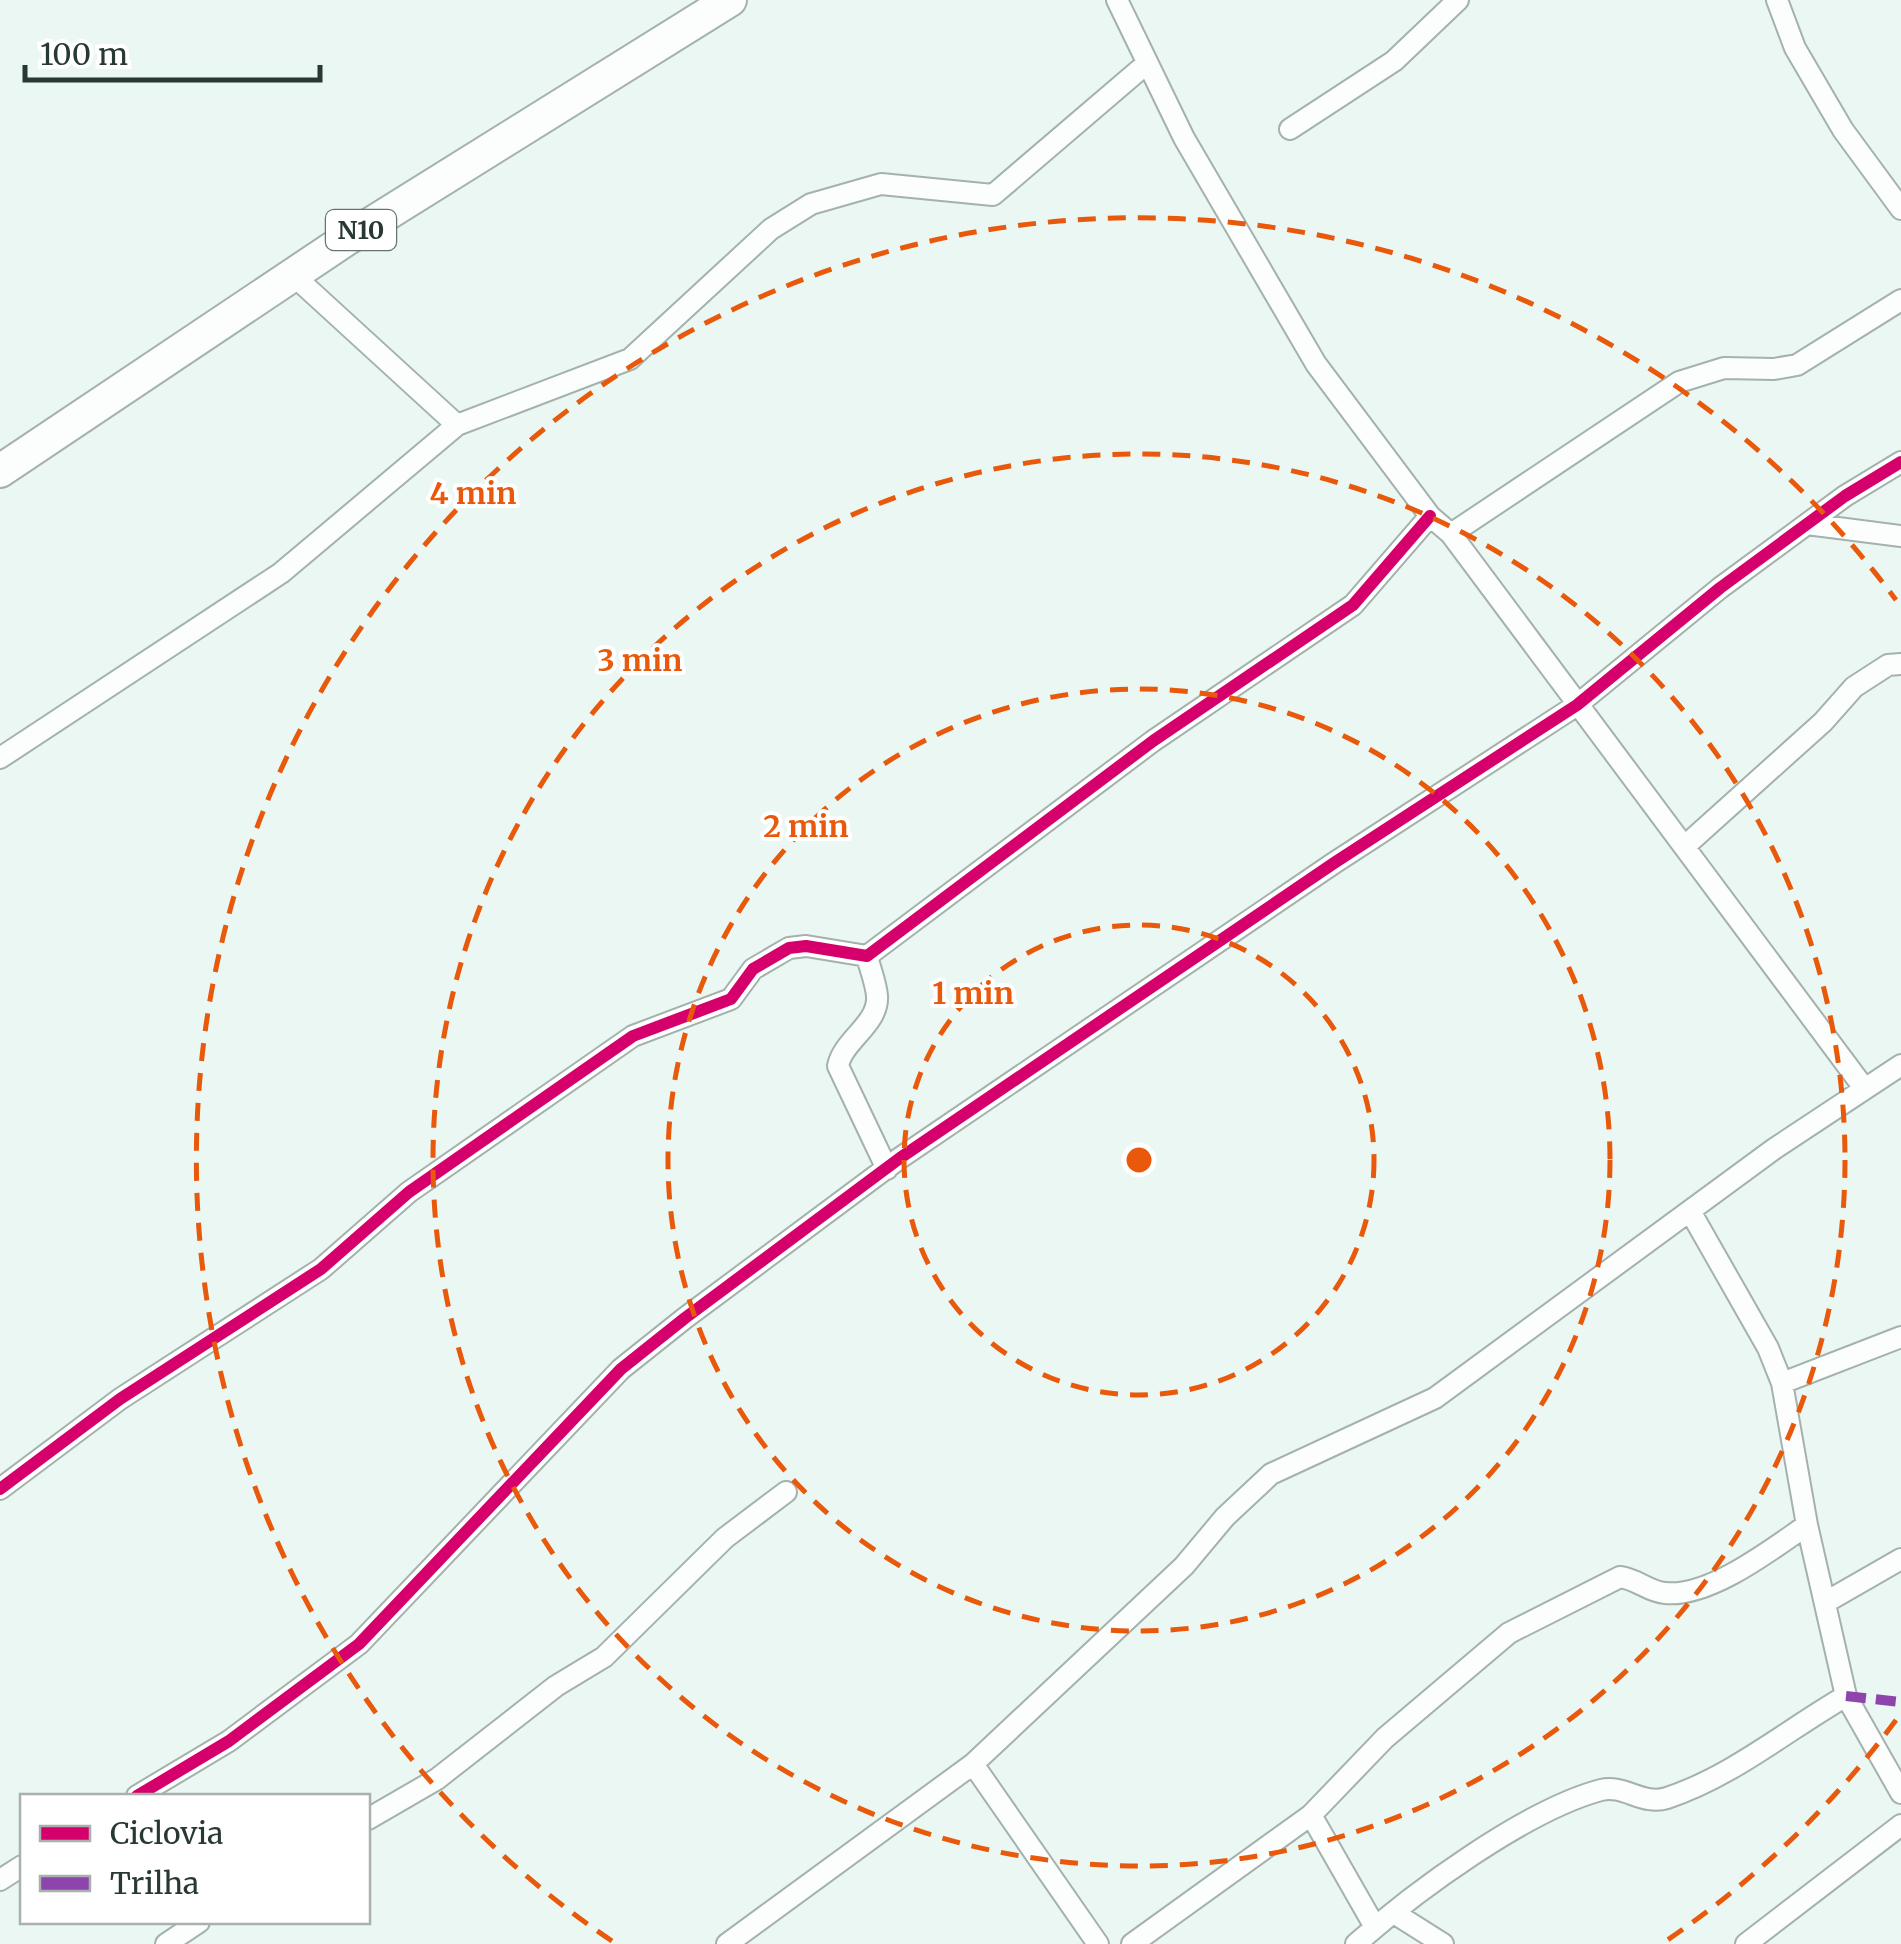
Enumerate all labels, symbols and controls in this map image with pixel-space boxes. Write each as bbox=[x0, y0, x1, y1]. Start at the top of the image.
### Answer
scale bar bbox=[25, 20, 320, 82]
text: 100 m bbox=[40, 35, 128, 73]
road number: N10 bbox=[326, 210, 396, 250]
text: 4 min bbox=[430, 474, 516, 512]
text: 3 min bbox=[598, 641, 682, 679]
text: 2 min bbox=[763, 807, 849, 845]
text: 1 min bbox=[932, 974, 1014, 1012]
centre of rings bbox=[1121, 1142, 1157, 1178]
legend bbox=[20, 1794, 370, 1924]
text: Ciclovia bbox=[110, 1814, 223, 1852]
text: Trilha bbox=[110, 1864, 199, 1902]

